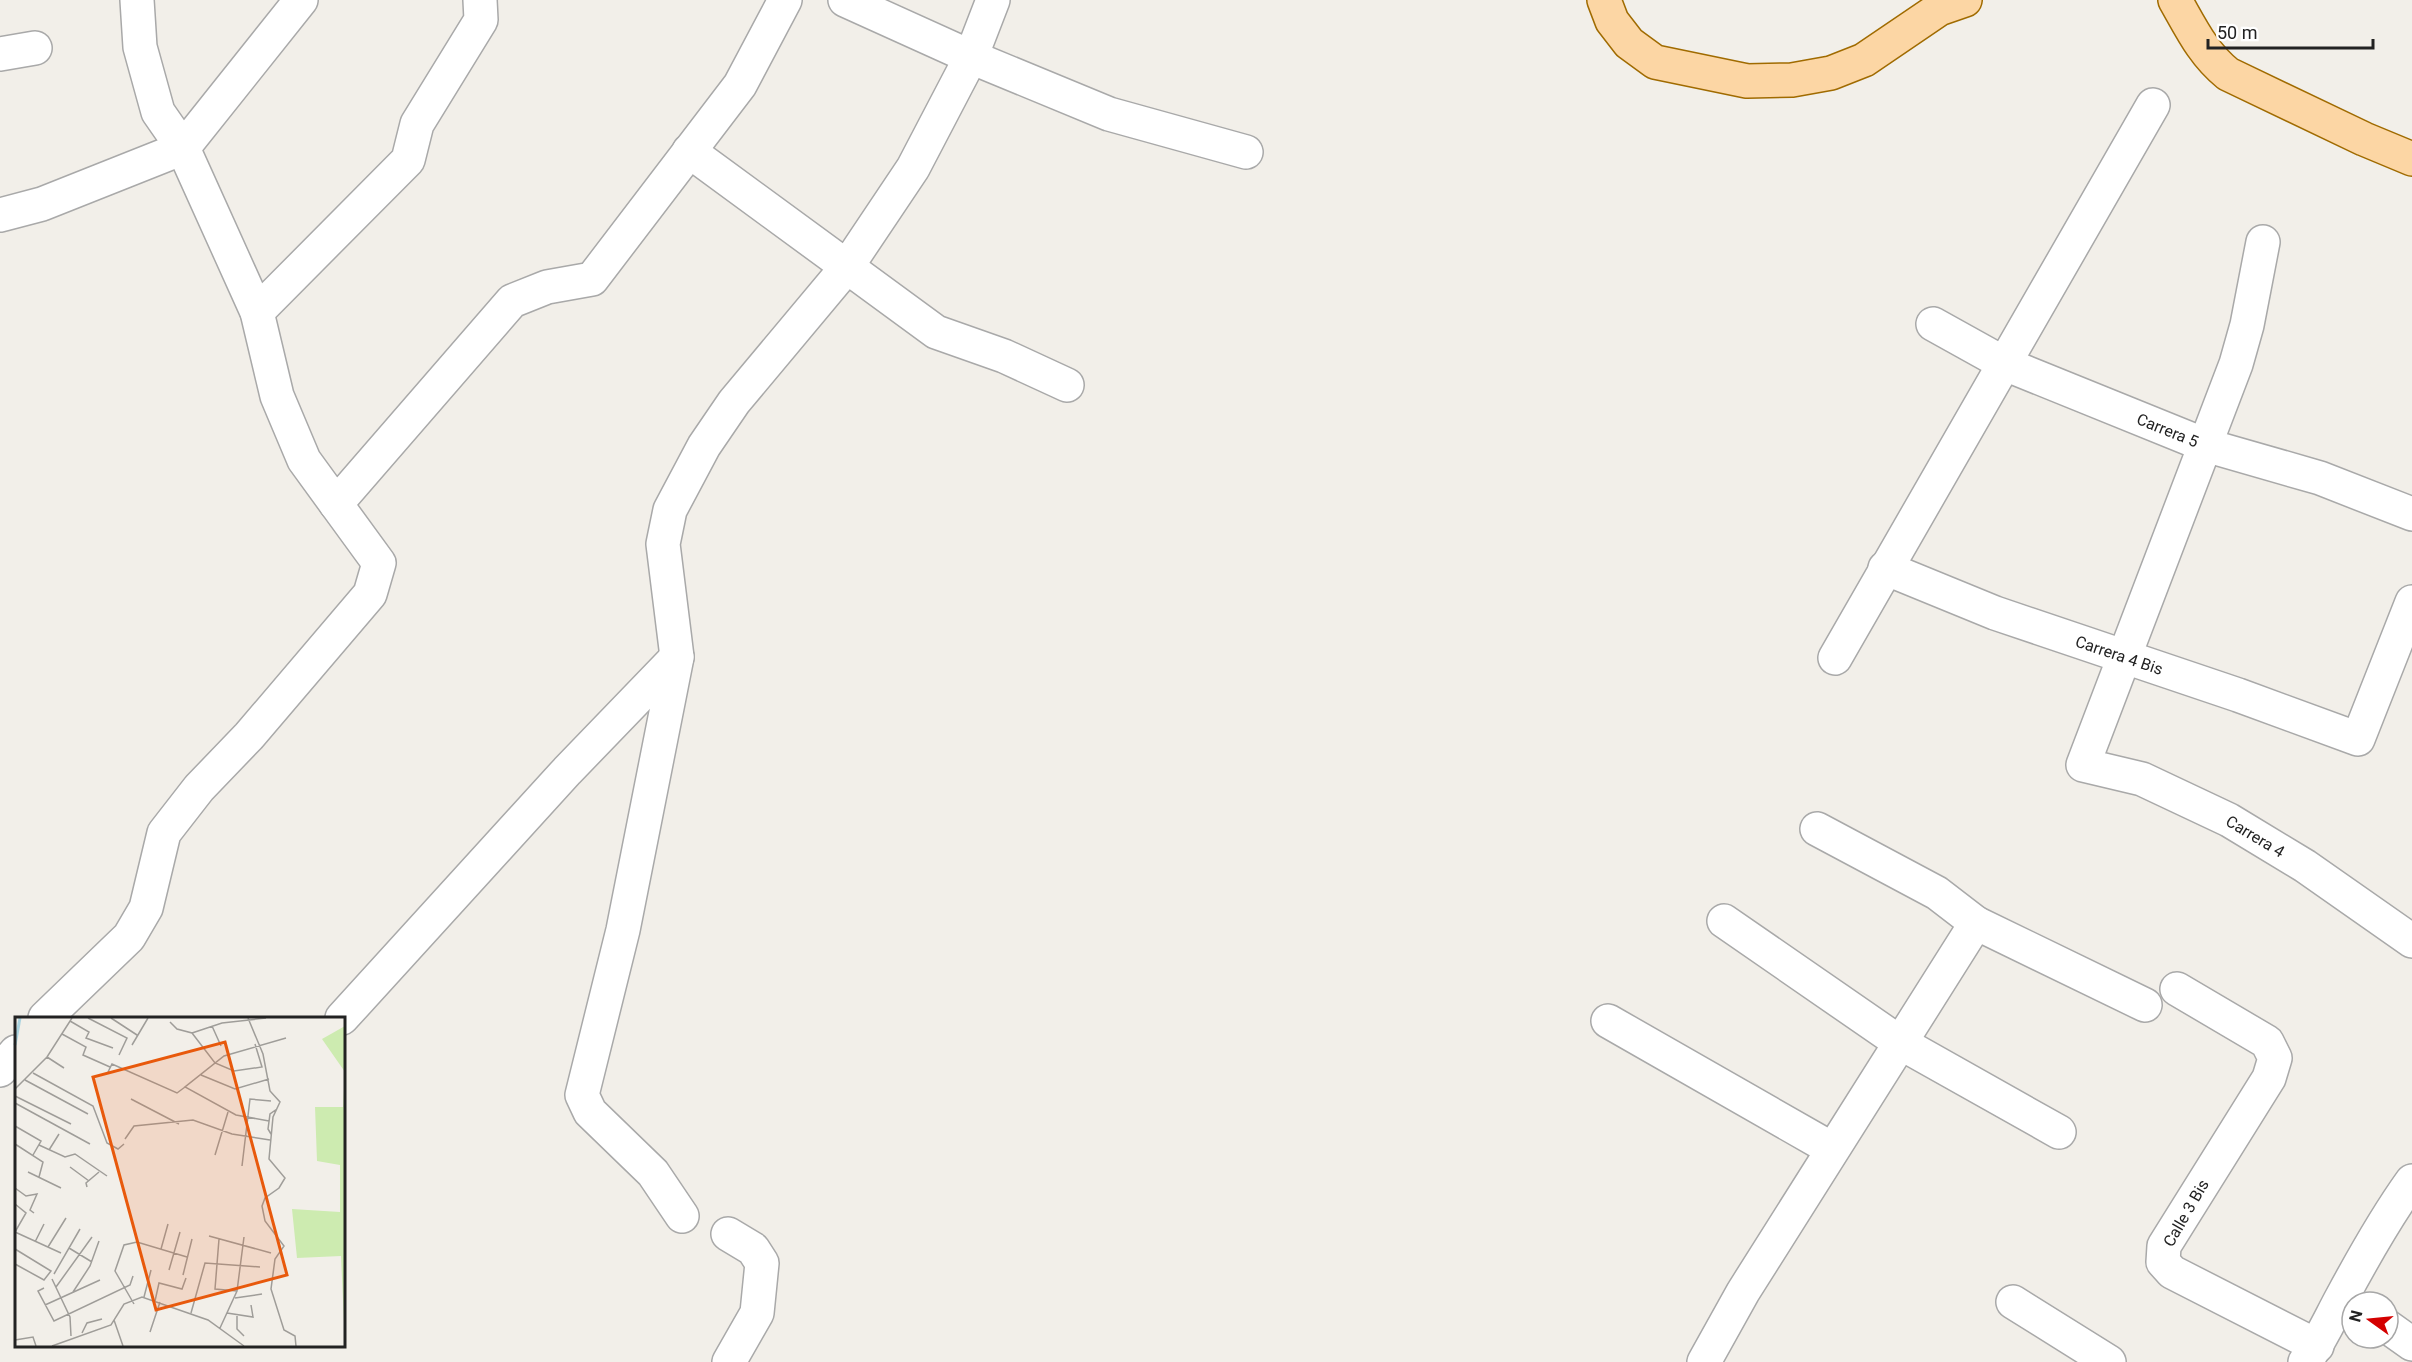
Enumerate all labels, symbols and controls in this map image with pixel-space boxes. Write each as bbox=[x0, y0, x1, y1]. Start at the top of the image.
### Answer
scale bar bbox=[2208, 12, 2373, 50]
text: 50 m bbox=[2217, 22, 2257, 43]
street label: Carrera 5 bbox=[2134, 409, 2202, 451]
street label: Carrera 4 Bis bbox=[2073, 631, 2166, 679]
street label: Carrera 4 bbox=[2223, 811, 2288, 861]
inset map bbox=[15, 1017, 345, 1347]
street label: Calle 3 Bis bbox=[2159, 1176, 2213, 1250]
north arrow bbox=[2340, 1290, 2400, 1350]
text: N bbox=[2345, 1308, 2367, 1324]

